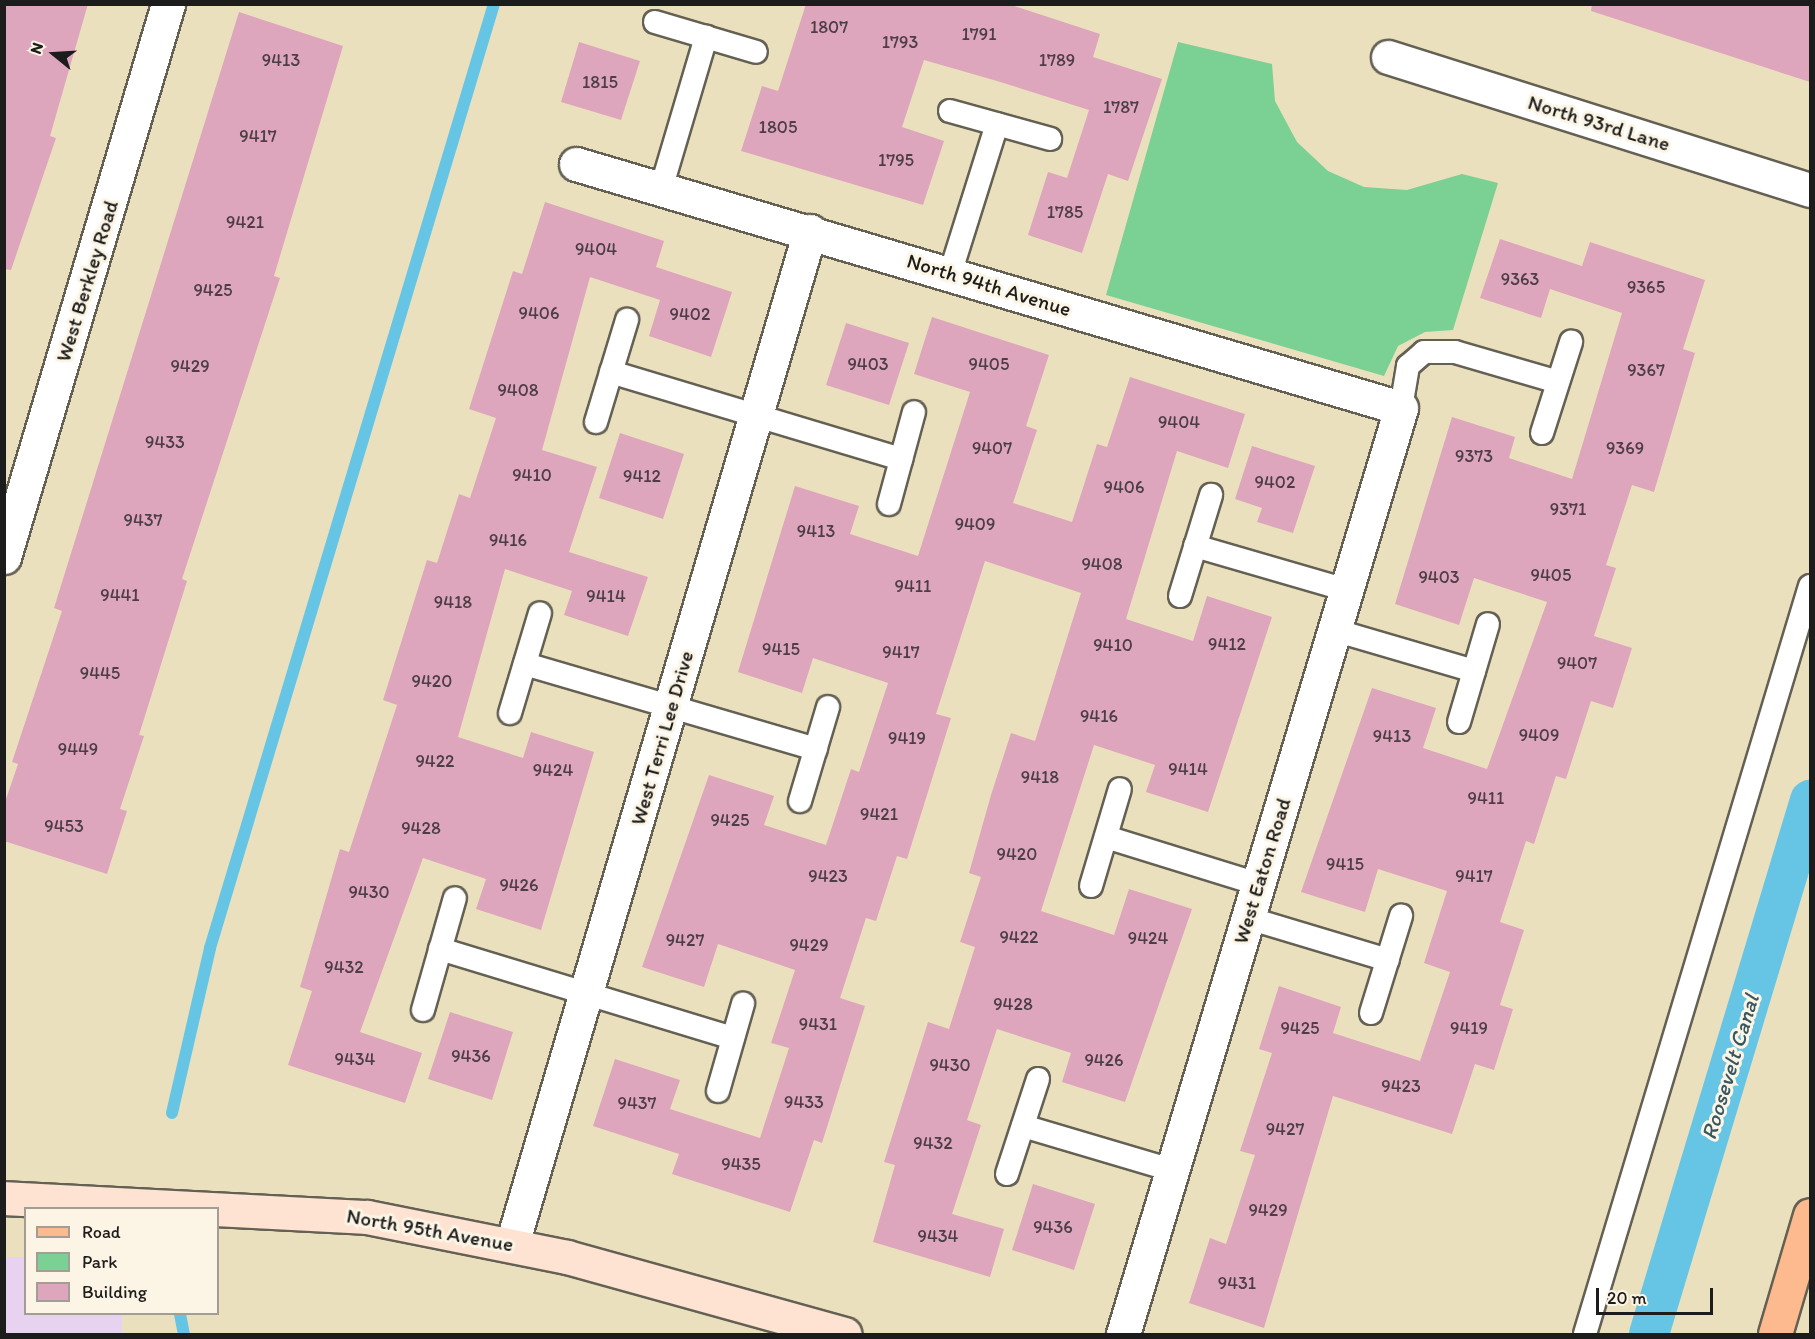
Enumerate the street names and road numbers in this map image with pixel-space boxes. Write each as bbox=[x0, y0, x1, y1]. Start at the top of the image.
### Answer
street label: North 93rd Lane bbox=[1525, 89, 1673, 157]
street label: West Berkley Road bbox=[50, 197, 124, 365]
street label: North 94th Avenue bbox=[904, 248, 1074, 322]
street label: West Terri Lee Drive bbox=[625, 649, 699, 827]
street label: West Eaton Road bbox=[1228, 795, 1296, 947]
street label: North 95th Avenue bbox=[345, 1203, 515, 1257]

